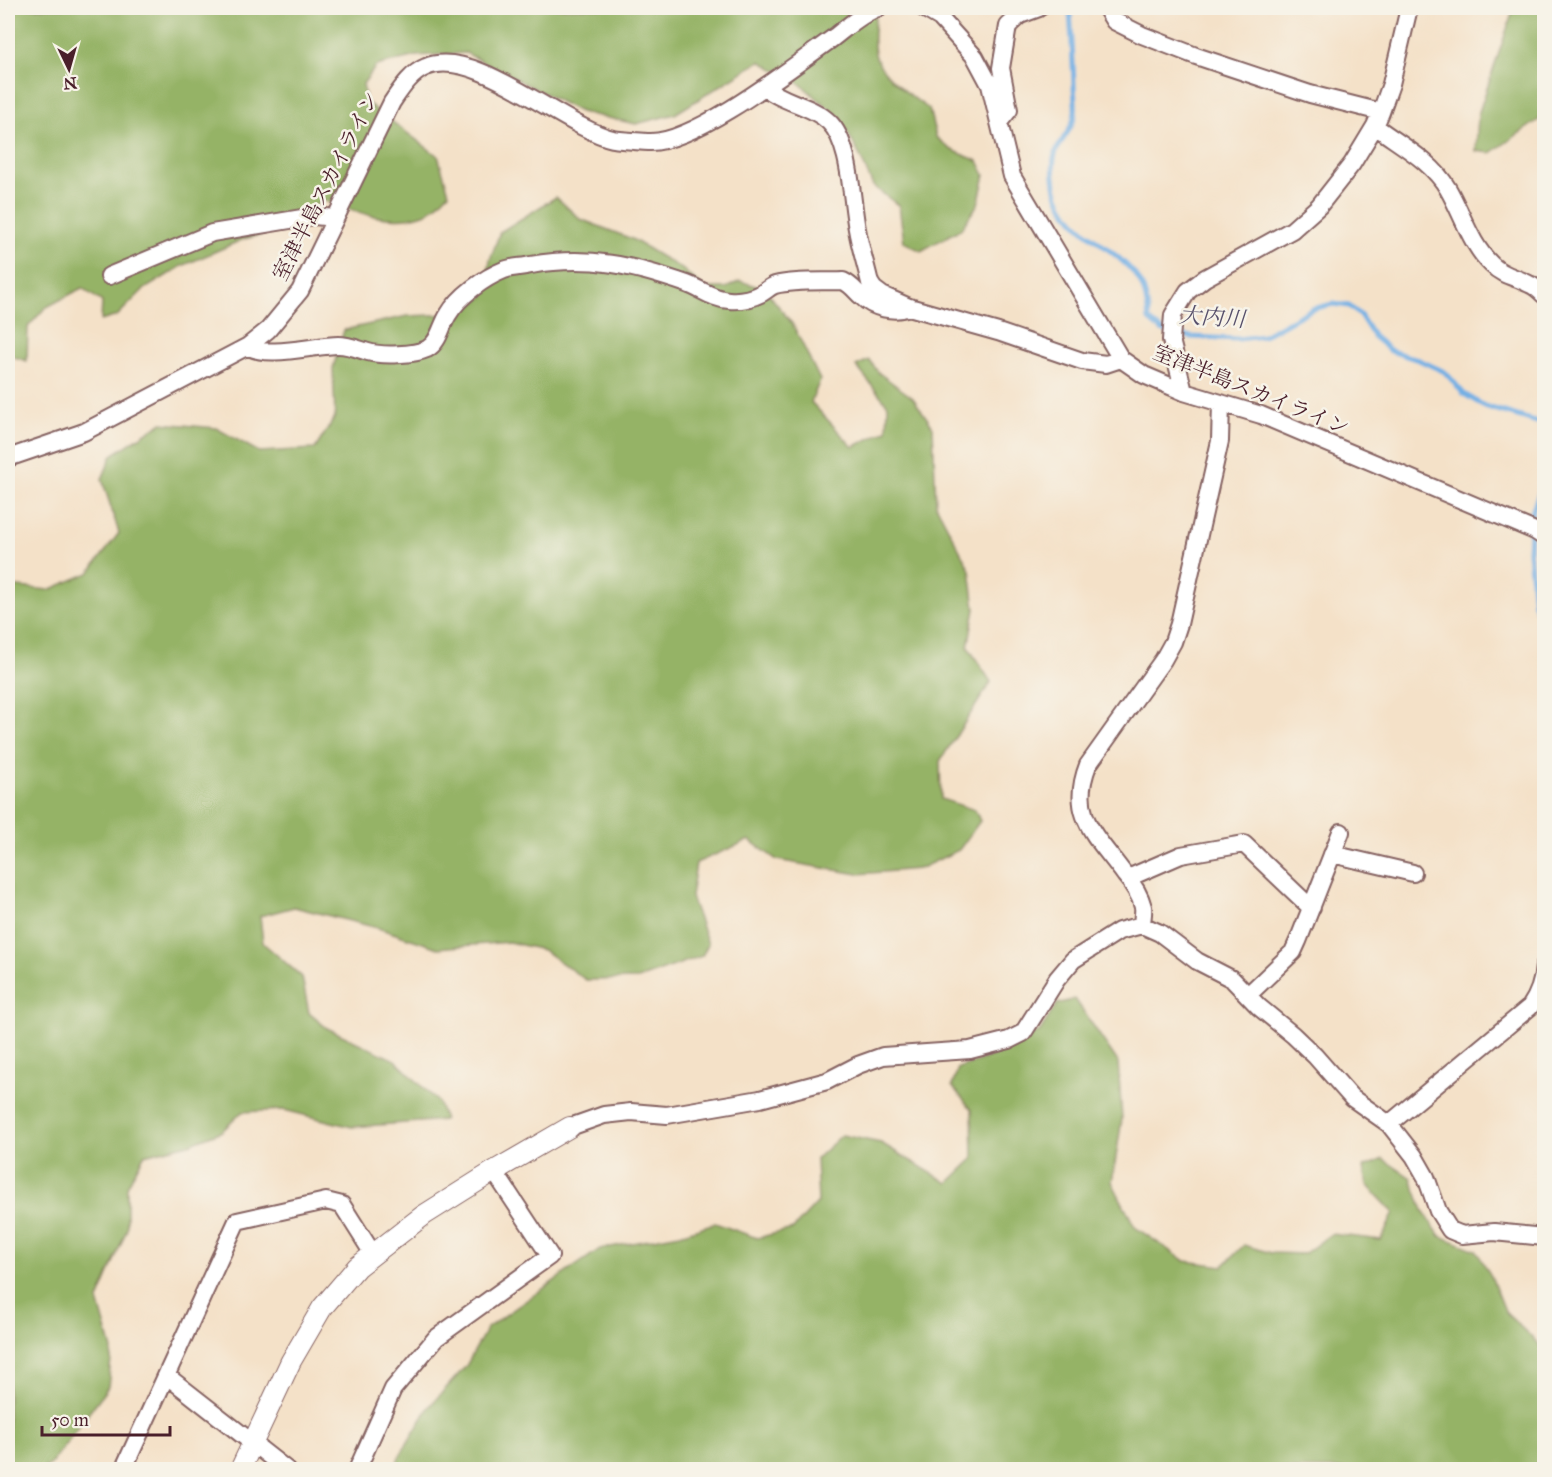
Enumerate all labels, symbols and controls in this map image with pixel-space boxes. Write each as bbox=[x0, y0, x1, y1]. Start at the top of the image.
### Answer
north arrow bbox=[39, 39, 99, 99]
text: N bbox=[62, 73, 78, 94]
street label: 室津半島スカイライン bbox=[267, 87, 385, 285]
water label: 大内川 bbox=[1178, 301, 1248, 333]
street label: 室津半島スカイライン bbox=[1149, 339, 1353, 441]
scale bar bbox=[42, 1399, 170, 1437]
text: 50 m bbox=[51, 1409, 89, 1431]

